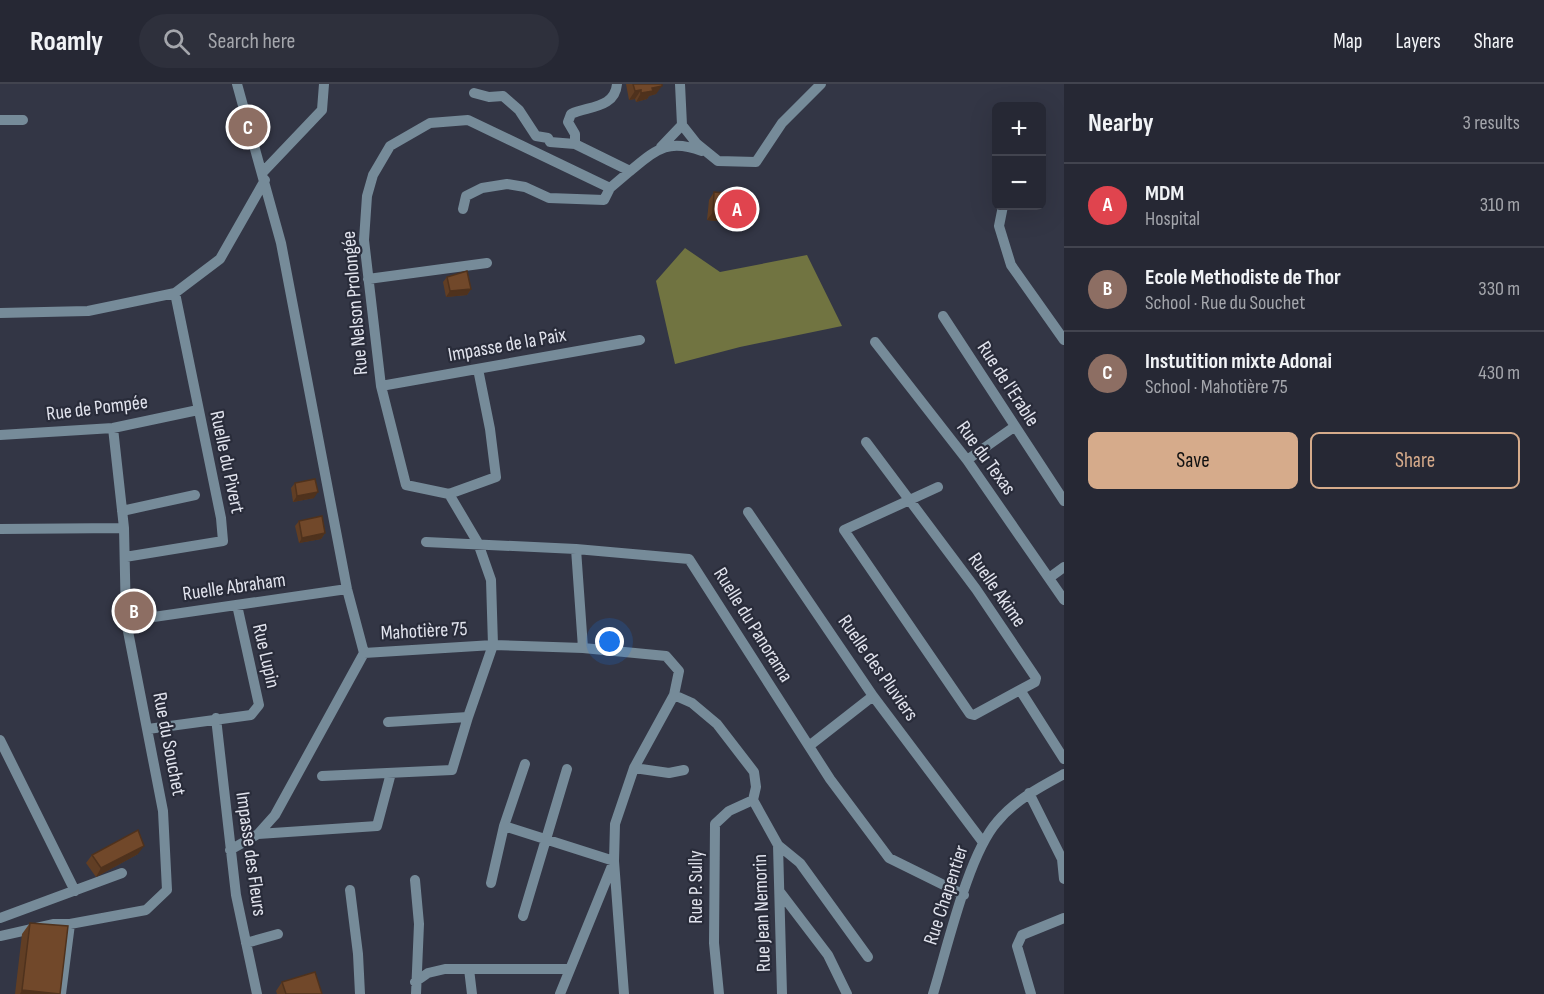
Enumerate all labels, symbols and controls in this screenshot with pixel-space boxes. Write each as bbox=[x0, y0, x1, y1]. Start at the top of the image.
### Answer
search box bbox=[139, 14, 559, 68]
text: Roamly bbox=[30, 25, 103, 58]
icon: search bbox=[160, 25, 193, 58]
text: Search here bbox=[208, 28, 295, 55]
text: Map bbox=[1333, 29, 1362, 54]
text: Layers bbox=[1395, 29, 1441, 54]
text: Share bbox=[1474, 29, 1514, 54]
map controls bbox=[992, 102, 1046, 210]
button: + bbox=[992, 102, 1046, 156]
pin: C bbox=[228, 104, 268, 150]
text: Nearby bbox=[1088, 108, 1154, 139]
text: 3 results bbox=[1463, 111, 1520, 135]
button: − bbox=[992, 156, 1046, 210]
text: MDM bbox=[1145, 180, 1184, 207]
pin: A bbox=[718, 186, 756, 232]
text: A bbox=[1103, 193, 1112, 217]
text: 310 m bbox=[1480, 193, 1520, 217]
text: Hospital bbox=[1145, 207, 1200, 231]
street label: Rue Nelson Prolongée bbox=[337, 230, 373, 376]
text: Ecole Methodiste de Thor bbox=[1145, 264, 1341, 291]
text: B bbox=[1103, 277, 1112, 301]
text: 330 m bbox=[1478, 277, 1520, 301]
text: School · Rue du Souchet bbox=[1145, 291, 1305, 315]
street label: Impasse de la Paix bbox=[446, 323, 568, 367]
street label: Rue de l'Erable bbox=[972, 337, 1044, 431]
text: Instutition mixte Adonai bbox=[1145, 348, 1332, 375]
text: C bbox=[1102, 361, 1113, 385]
text: 430 m bbox=[1478, 361, 1520, 385]
text: School · Mahotière 75 bbox=[1145, 375, 1288, 399]
street label: Rue de Pompée bbox=[45, 390, 149, 426]
street label: Ruelle du Pivert bbox=[204, 409, 250, 515]
street label: Rue du Texas bbox=[951, 416, 1021, 500]
button: Save bbox=[1088, 432, 1298, 489]
button: Share bbox=[1310, 432, 1520, 489]
street label: Ruelle Akime bbox=[963, 548, 1031, 632]
street label: Ruelle du Panorama bbox=[708, 563, 798, 687]
street label: Ruelle Abraham bbox=[181, 568, 287, 606]
pin: B bbox=[114, 588, 154, 634]
street label: Ruelle des Pluviers bbox=[833, 610, 923, 726]
street label: Mahotière 75 bbox=[380, 617, 468, 645]
street label: Rue Lupin bbox=[247, 622, 285, 690]
your location bbox=[595, 627, 624, 656]
street label: Rue du Souchet bbox=[147, 690, 191, 798]
street label: Impasse des Fleurs bbox=[230, 790, 272, 918]
street label: Rue Chapentier bbox=[919, 842, 973, 948]
street label: Rue P. Sully bbox=[684, 850, 708, 924]
street label: Rue Jean Nemorin bbox=[748, 854, 776, 972]

